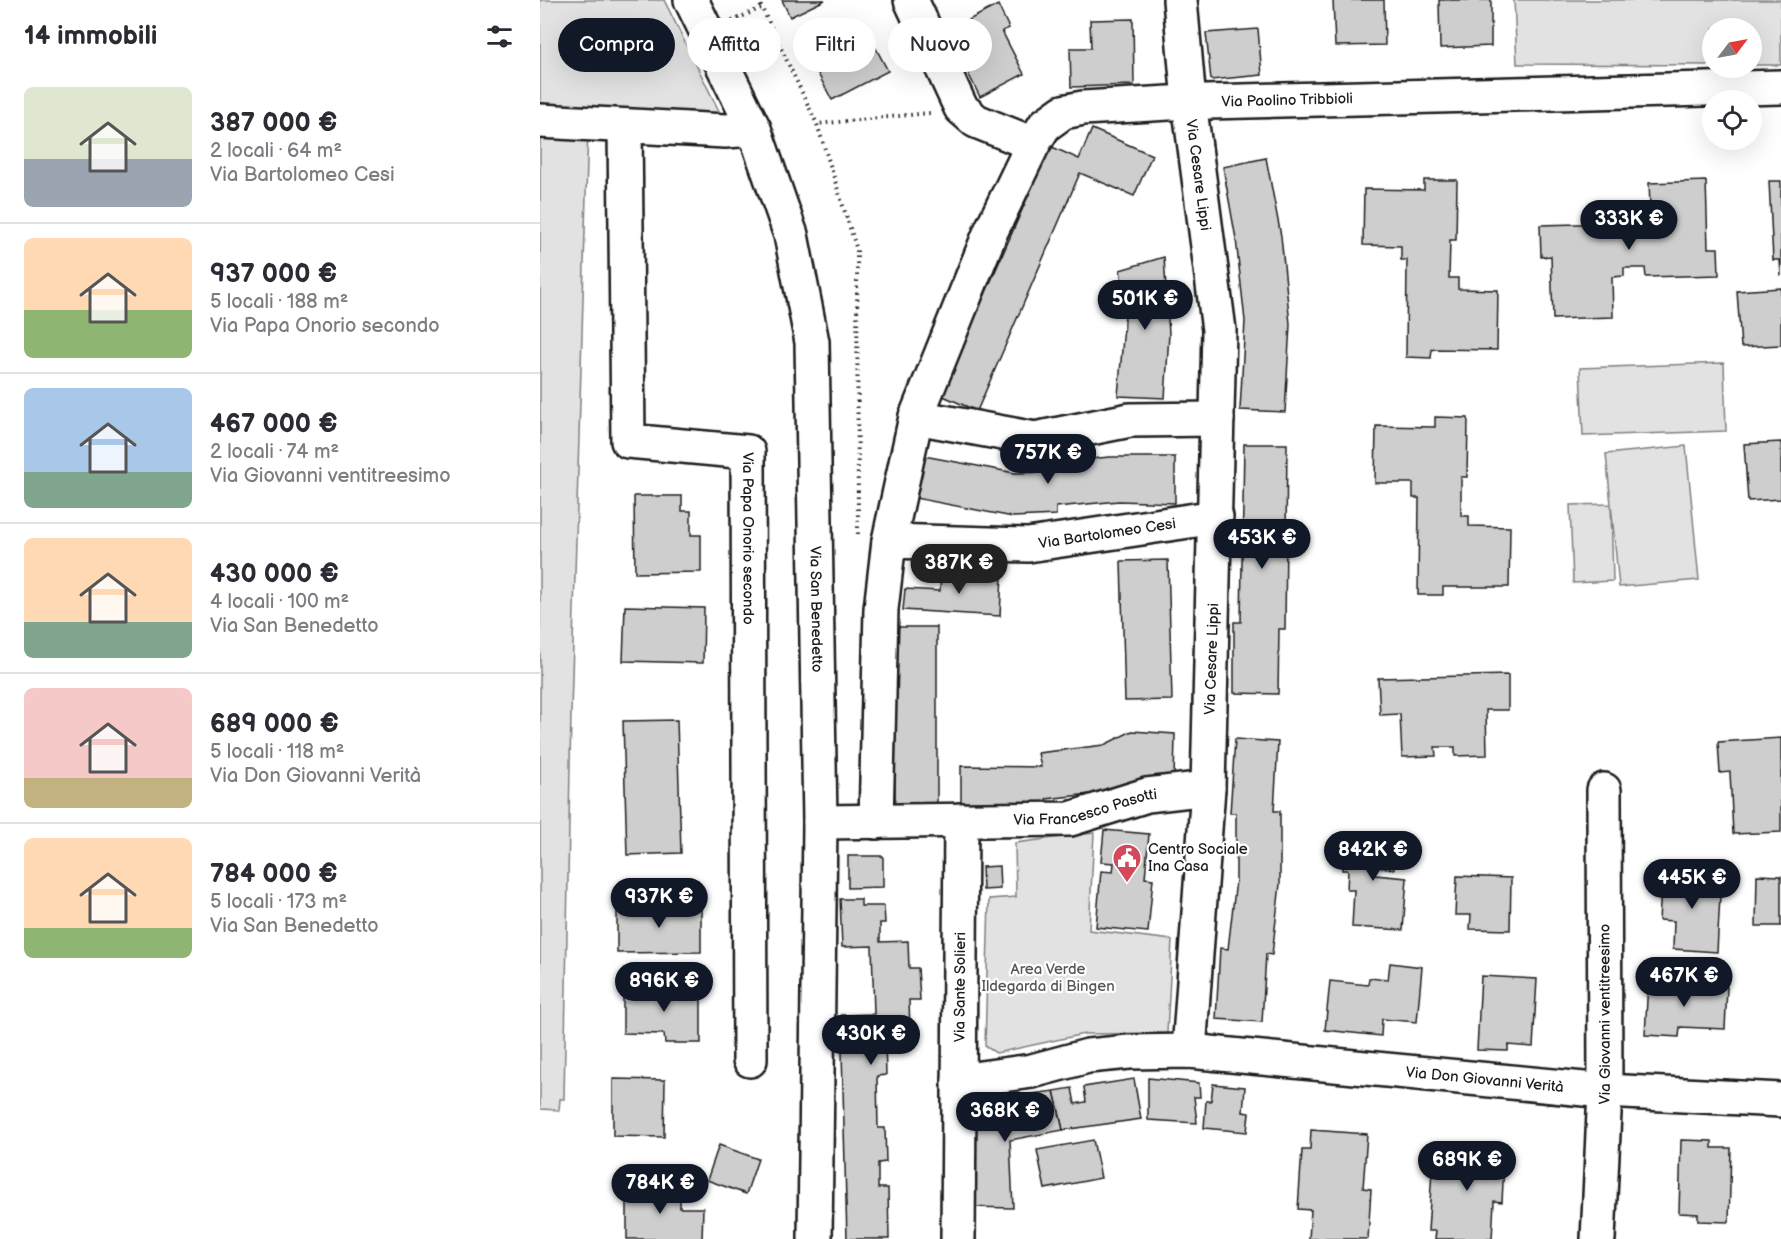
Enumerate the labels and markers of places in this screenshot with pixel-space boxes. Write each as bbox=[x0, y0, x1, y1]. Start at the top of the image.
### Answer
pin: 333K € bbox=[1580, 200, 1678, 251]
pin: 501K € bbox=[1096, 280, 1194, 331]
pin: 757K € bbox=[999, 434, 1097, 485]
pin: 453K € bbox=[1213, 519, 1311, 570]
pin: 387K € bbox=[910, 544, 1008, 595]
pin: 842K € bbox=[1324, 831, 1422, 882]
place label: Centro Sociale Ina Casa bbox=[1148, 840, 1248, 876]
public building icon: Centro Sociale Ina Casa bbox=[1111, 842, 1143, 884]
pin: 445K € bbox=[1643, 859, 1741, 910]
pin: 937K € bbox=[610, 878, 708, 929]
pin: 467K € bbox=[1635, 957, 1733, 1008]
pin: 896K € bbox=[615, 962, 713, 1013]
pin: 430K € bbox=[822, 1015, 920, 1066]
pin: 368K € bbox=[956, 1092, 1054, 1143]
pin: 689K € bbox=[1418, 1141, 1516, 1192]
pin: 784K € bbox=[611, 1164, 709, 1215]

